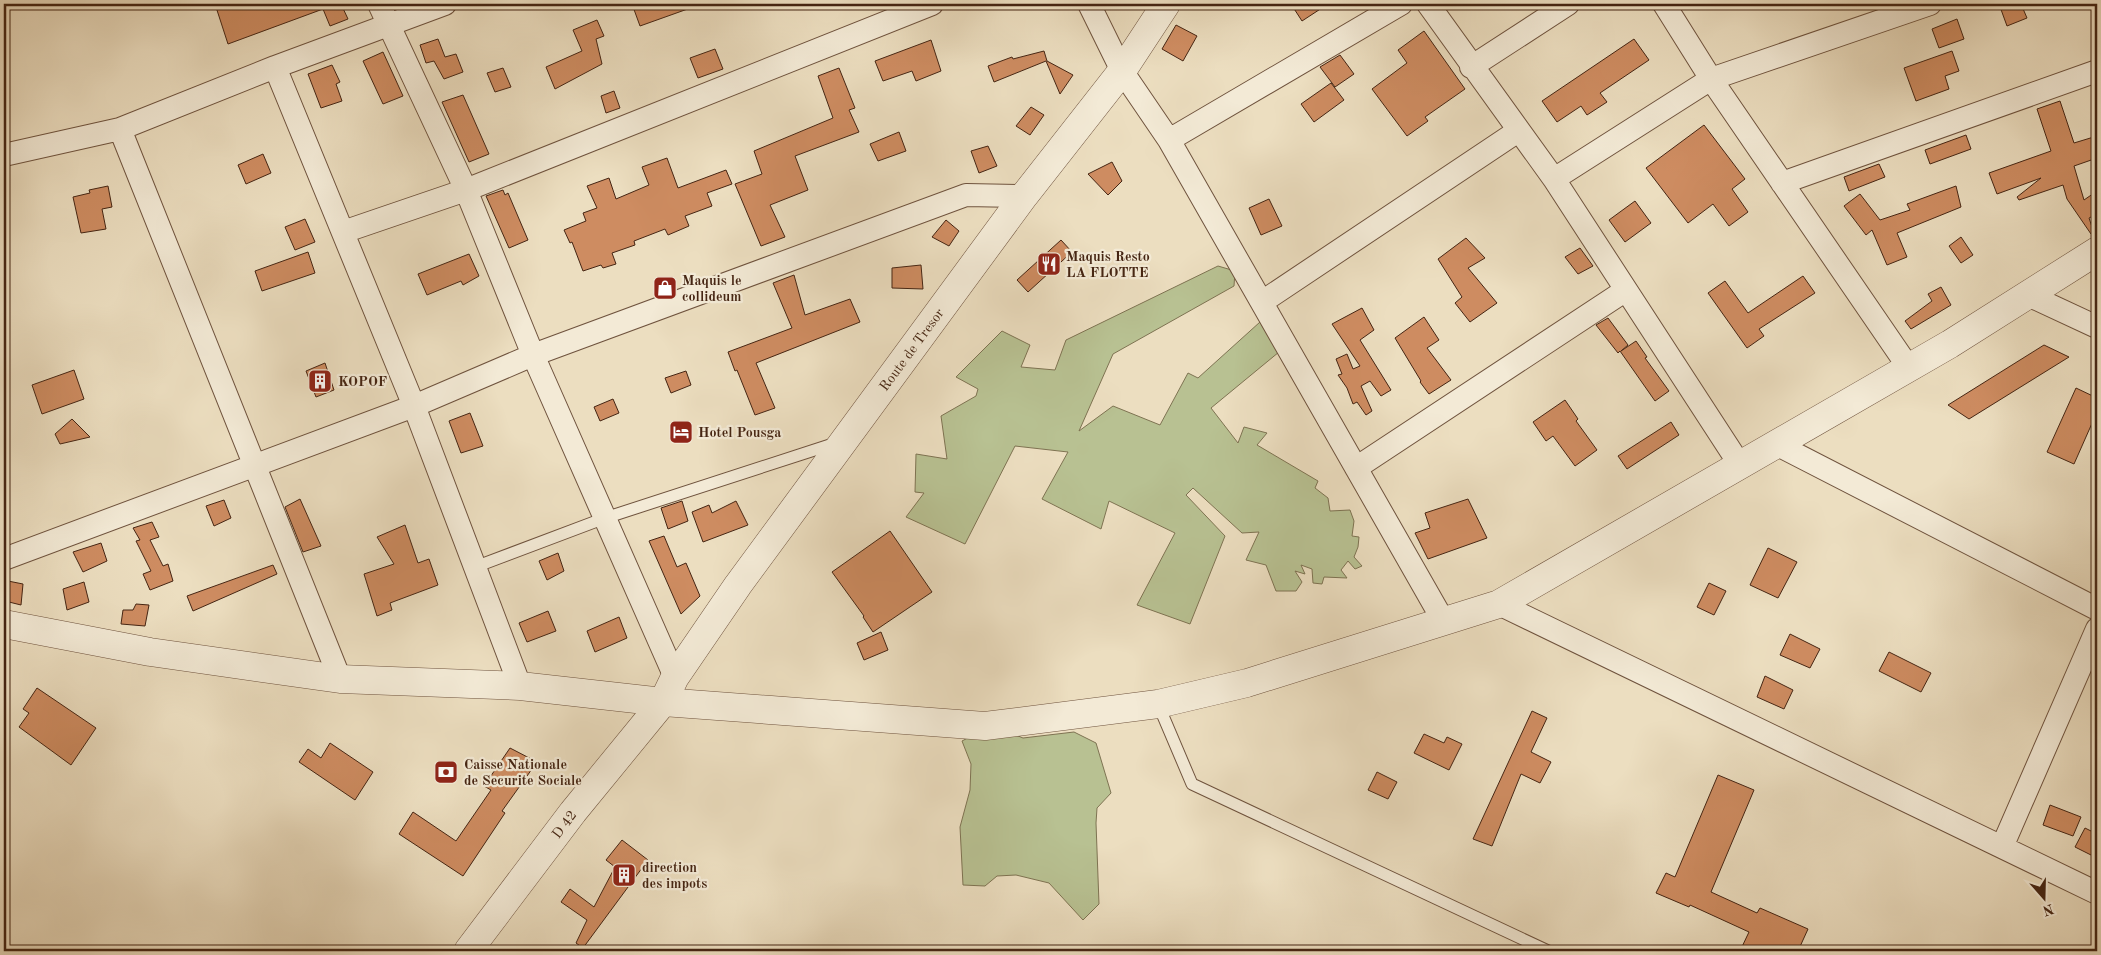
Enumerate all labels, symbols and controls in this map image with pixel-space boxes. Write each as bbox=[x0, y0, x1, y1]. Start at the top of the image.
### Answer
place label: Maquis Resto LA FLOTTE bbox=[1066, 250, 1150, 280]
restaurant icon: Maquis Resto LA FLOTTE bbox=[1036, 251, 1062, 277]
place label: Maquis le collideum bbox=[682, 274, 742, 304]
shop icon: Maquis le collideum bbox=[652, 275, 678, 301]
street label: Route de Tresor bbox=[877, 306, 947, 394]
building icon: KOPOF bbox=[307, 368, 333, 394]
place label: KOPOF bbox=[338, 375, 387, 389]
hotel icon: Hotel Pousga bbox=[668, 419, 694, 445]
place label: Hotel Pousga bbox=[698, 426, 781, 440]
place label: Caisse Nationale de Securite Sociale bbox=[464, 758, 582, 788]
bank icon: Caisse Nationale de Securite Sociale bbox=[433, 759, 459, 785]
street label: D 42 bbox=[550, 808, 580, 841]
place label: direction des impots bbox=[642, 861, 707, 891]
building icon: direction des impots bbox=[611, 862, 637, 888]
north arrow bbox=[2018, 872, 2068, 922]
text: N bbox=[2040, 901, 2056, 918]

